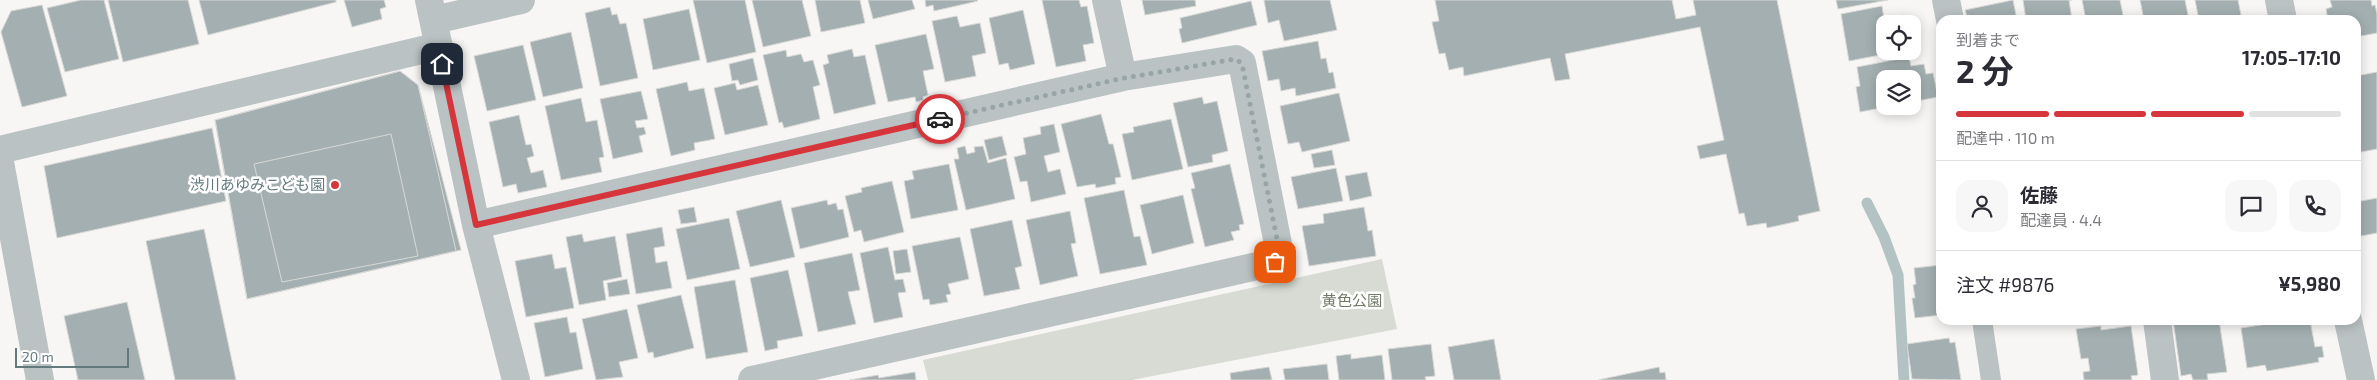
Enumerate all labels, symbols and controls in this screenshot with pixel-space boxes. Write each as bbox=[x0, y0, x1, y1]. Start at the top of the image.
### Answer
map controls bbox=[1876, 15, 1921, 115]
button: locate bbox=[1876, 15, 1921, 60]
text: 到着まで bbox=[1956, 30, 2020, 49]
pin bbox=[421, 43, 463, 85]
text: 17:05–17:10 bbox=[2242, 46, 2341, 69]
icon: home bbox=[428, 50, 456, 78]
text: 2 分 bbox=[1956, 51, 2014, 89]
button: layers bbox=[1876, 70, 1921, 115]
courier bbox=[915, 94, 965, 144]
icon: car bbox=[926, 105, 954, 133]
text: 配達中 · 110 m bbox=[1956, 128, 2055, 147]
place label: 渋川あゆみこども園 bbox=[190, 175, 325, 193]
marker: 渋川あゆみこども園 bbox=[329, 179, 341, 191]
button: person bbox=[1956, 180, 2008, 232]
button: chat bbox=[2225, 180, 2277, 232]
button: phone bbox=[2289, 180, 2341, 232]
text: 佐藤 bbox=[2020, 183, 2058, 206]
text: 配達員 · 4.4 bbox=[2020, 210, 2102, 229]
pin bbox=[1254, 241, 1296, 283]
icon: bag bbox=[1261, 248, 1289, 276]
text: ¥5,980 bbox=[2278, 272, 2341, 295]
text: 注文 #9876 bbox=[1956, 273, 2054, 296]
park label: 黄色公園 bbox=[1322, 291, 1382, 309]
scale bar bbox=[15, 345, 129, 368]
text: 20 m bbox=[22, 348, 54, 365]

